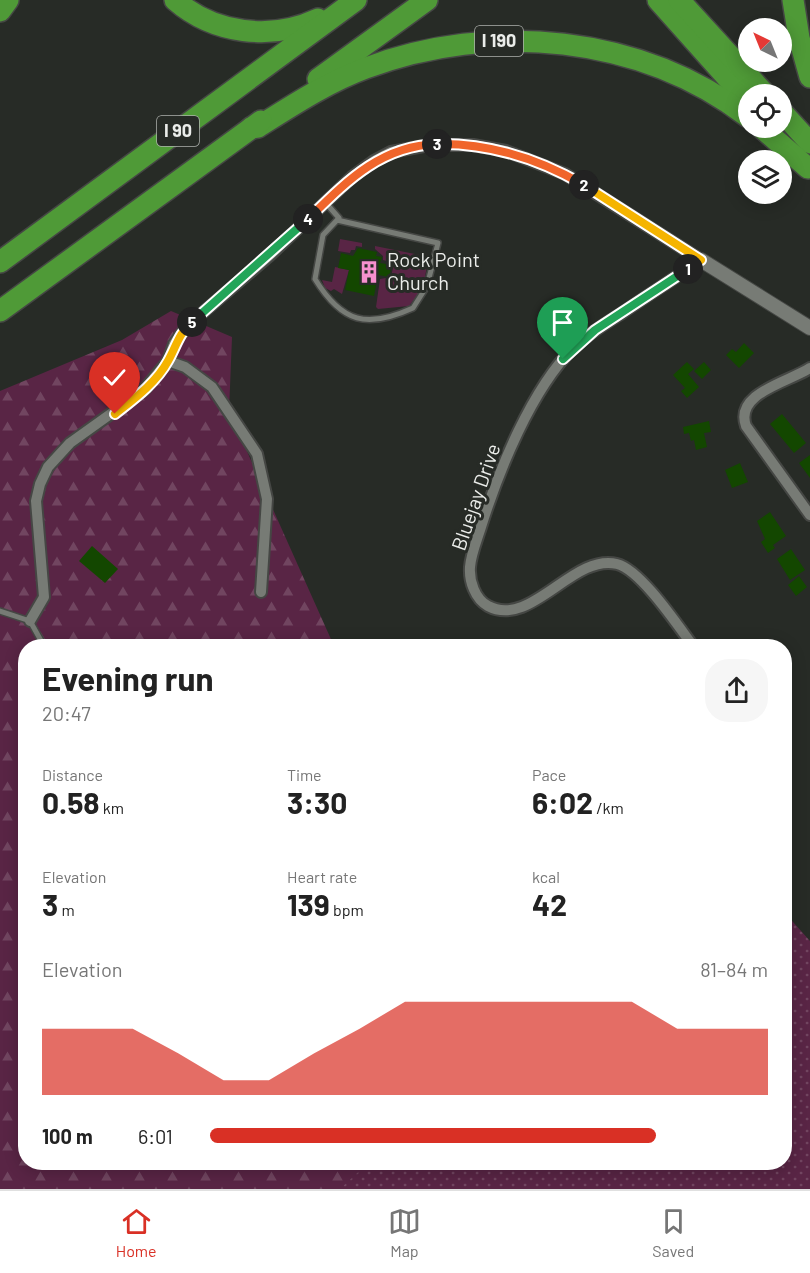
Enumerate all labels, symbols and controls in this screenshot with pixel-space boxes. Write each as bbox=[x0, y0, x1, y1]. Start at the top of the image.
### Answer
north arrow bbox=[738, 18, 792, 72]
map controls bbox=[738, 18, 792, 204]
road number: I 190 bbox=[475, 26, 523, 56]
button: locate bbox=[738, 84, 792, 138]
road number: I 90 bbox=[157, 116, 199, 146]
pin: 3 bbox=[422, 129, 452, 159]
text: 3 bbox=[433, 134, 441, 153]
button: layers bbox=[738, 150, 792, 204]
pin: 2 bbox=[569, 170, 599, 200]
text: 2 bbox=[580, 175, 588, 194]
pin: 4 bbox=[293, 204, 323, 234]
text: 4 bbox=[303, 209, 313, 228]
place label: Rock Point Church bbox=[387, 247, 480, 294]
pin: 1 bbox=[673, 254, 703, 284]
building icon: Rock Point Church bbox=[356, 259, 382, 285]
text: 1 bbox=[685, 259, 691, 278]
pin bbox=[537, 297, 588, 359]
icon: arrive bbox=[546, 306, 579, 339]
pin: 5 bbox=[177, 307, 207, 337]
text: 5 bbox=[188, 312, 196, 331]
pin bbox=[89, 352, 140, 414]
icon: check bbox=[98, 361, 131, 394]
street label: Bluejay Drive bbox=[446, 440, 505, 553]
text: Evening run bbox=[42, 658, 214, 698]
button: share bbox=[705, 659, 768, 722]
text: 20:47 bbox=[42, 701, 91, 725]
text: Distance bbox=[42, 765, 103, 784]
text: Time bbox=[287, 765, 322, 784]
text: Pace bbox=[532, 765, 566, 784]
text: 0.58 bbox=[42, 784, 100, 820]
text: 3:30 bbox=[287, 784, 347, 820]
text: 6:02 bbox=[532, 784, 593, 820]
text: km bbox=[100, 798, 124, 817]
text: /km bbox=[593, 798, 624, 817]
text: Elevation bbox=[42, 867, 106, 886]
text: Heart rate bbox=[287, 867, 357, 886]
text: kcal bbox=[532, 867, 560, 886]
text: 3 bbox=[42, 886, 58, 922]
text: 139 bbox=[287, 886, 330, 922]
text: 42 bbox=[532, 886, 567, 922]
text: m bbox=[58, 900, 75, 919]
text: bpm bbox=[330, 900, 364, 919]
text: Elevation bbox=[42, 957, 123, 981]
text: 81–84 m bbox=[700, 957, 768, 981]
text: 100 m bbox=[42, 1124, 93, 1148]
text: 6:01 bbox=[138, 1124, 173, 1148]
tab: Home bbox=[116, 1205, 157, 1260]
tab: Map bbox=[388, 1205, 421, 1260]
tab: Saved bbox=[652, 1205, 694, 1260]

